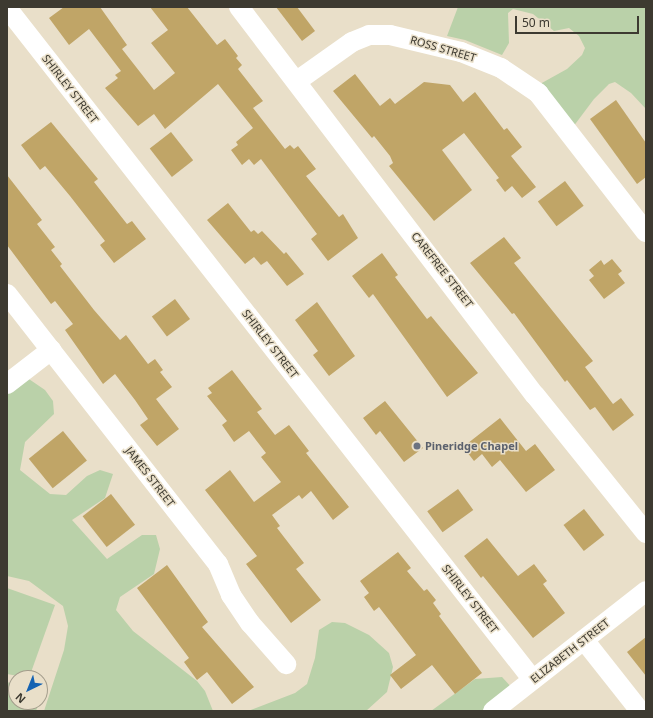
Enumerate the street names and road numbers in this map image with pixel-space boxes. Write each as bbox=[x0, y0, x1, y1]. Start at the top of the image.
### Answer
street label: ROSS STREET bbox=[409, 33, 477, 65]
street label: SHIRLEY STREET bbox=[39, 52, 101, 126]
street label: CAREFREE STREET bbox=[409, 230, 475, 310]
street label: SHIRLEY STREET bbox=[239, 307, 301, 381]
street label: JAMES STREET bbox=[123, 444, 177, 510]
street label: SHIRLEY STREET bbox=[439, 562, 501, 636]
street label: ELIZABETH STREET bbox=[528, 616, 612, 686]

